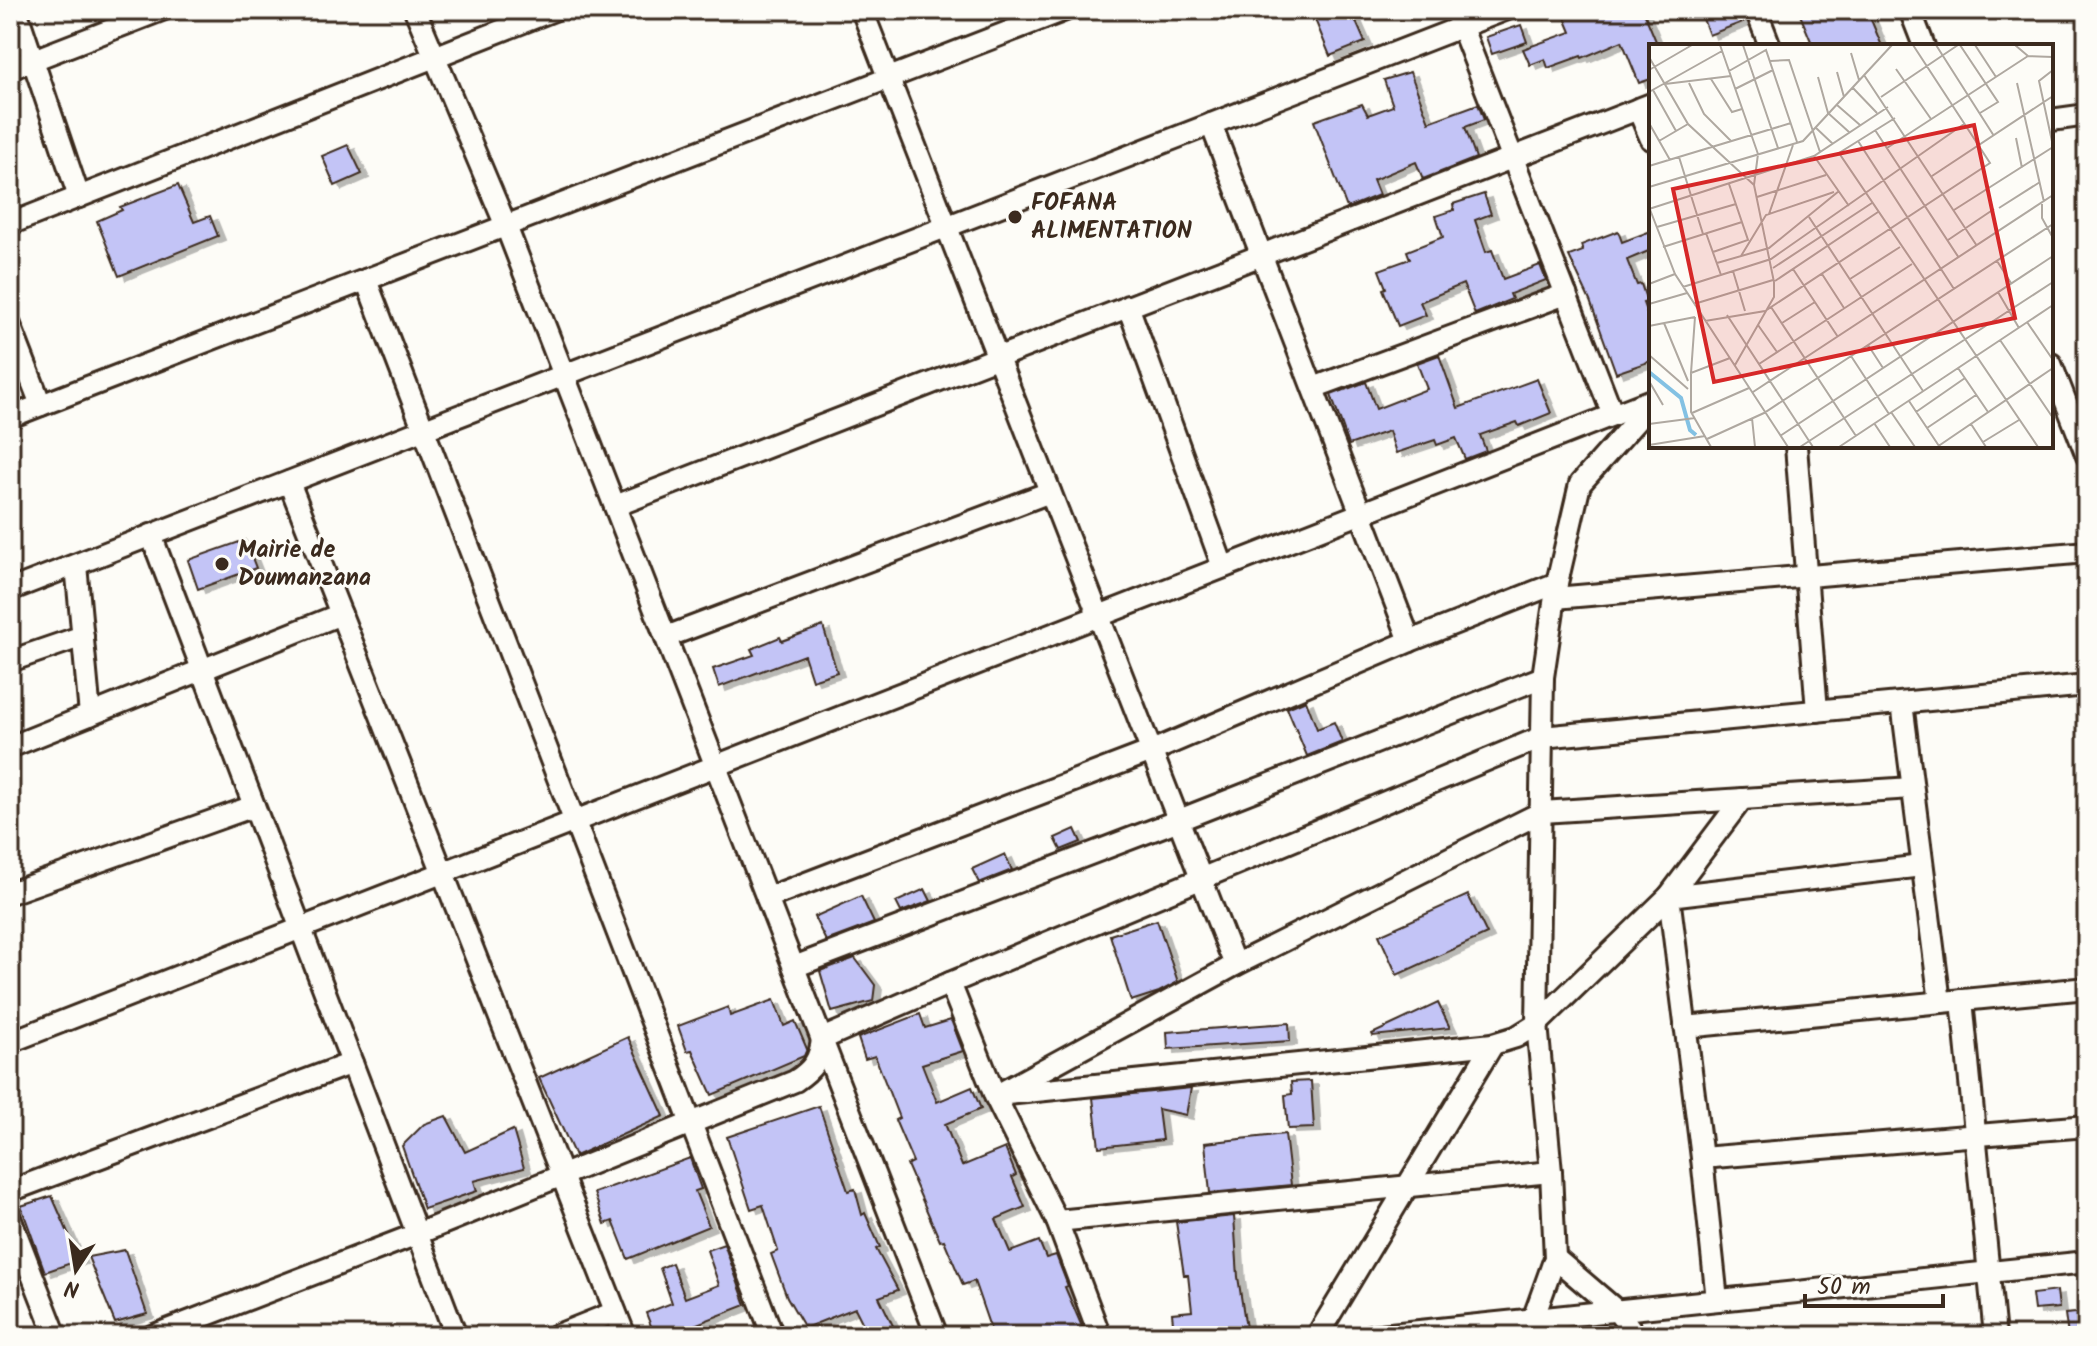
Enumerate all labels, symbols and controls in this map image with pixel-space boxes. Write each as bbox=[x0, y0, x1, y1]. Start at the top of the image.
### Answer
inset map bbox=[1649, 44, 2053, 448]
place label: FOFANA ALIMENTATION bbox=[1031, 184, 1192, 251]
marker: FOFANA ALIMENTATION bbox=[1006, 208, 1024, 226]
place label: Mairie de Doumanzana bbox=[238, 531, 371, 598]
marker: Mairie de Doumanzana bbox=[213, 555, 231, 573]
north arrow bbox=[36, 1230, 116, 1310]
scale bar bbox=[1805, 1258, 1943, 1308]
text: 50 m bbox=[1817, 1268, 1871, 1307]
text: N bbox=[62, 1269, 83, 1306]

